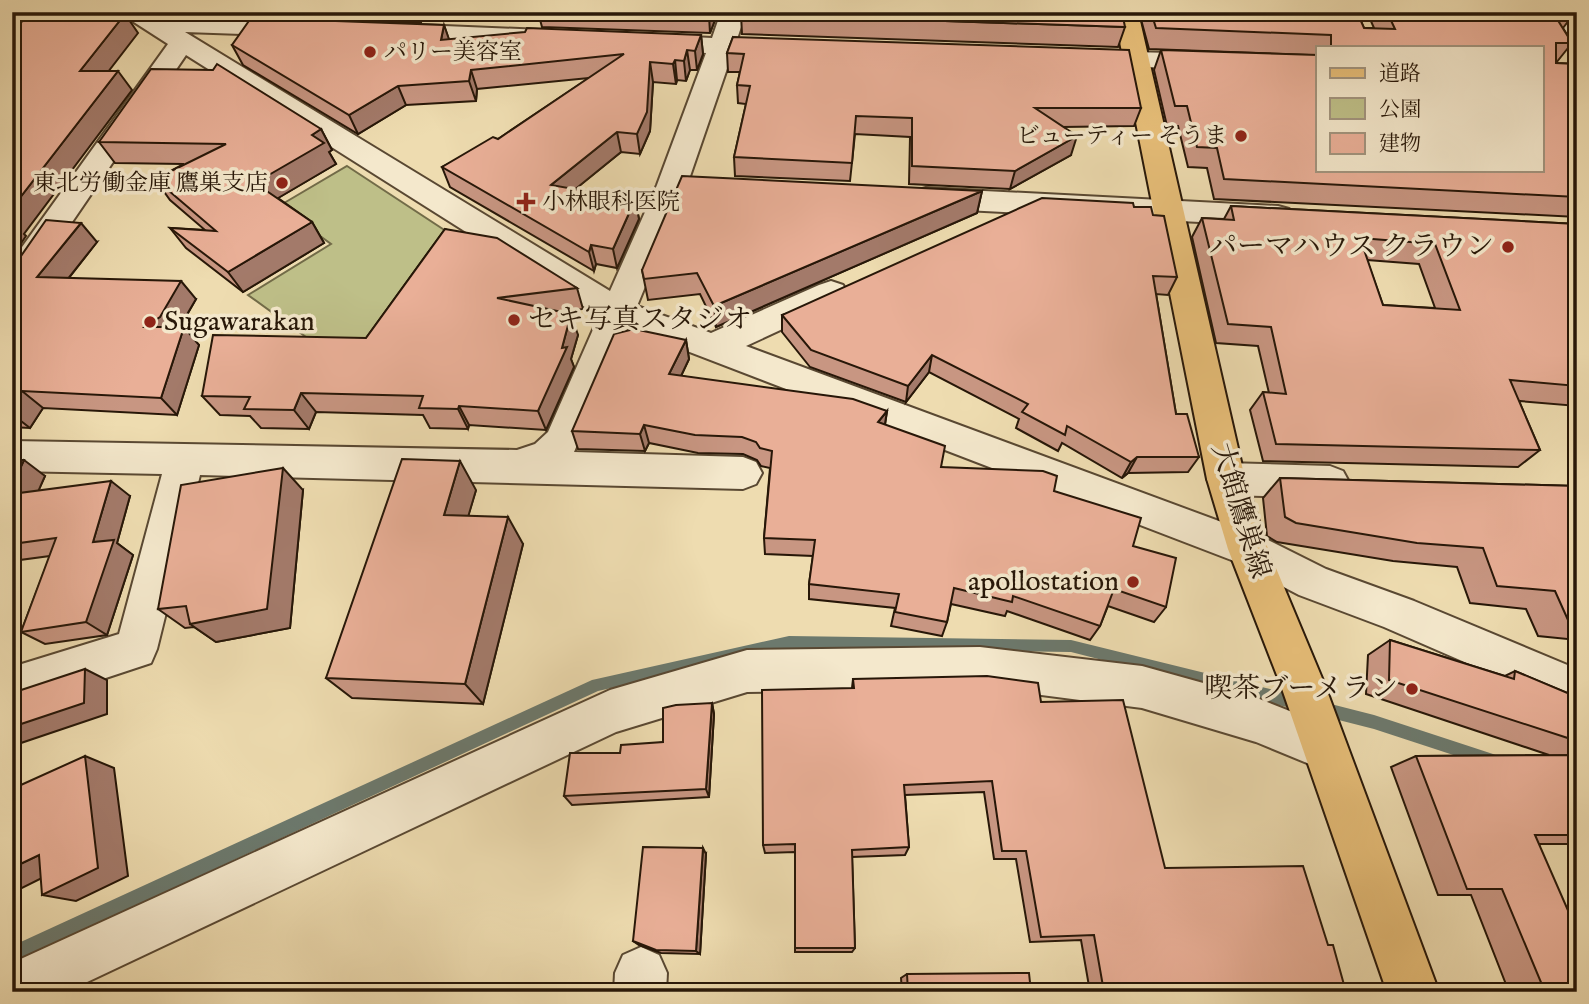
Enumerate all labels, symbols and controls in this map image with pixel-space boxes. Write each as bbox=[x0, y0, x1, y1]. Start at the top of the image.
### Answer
place label: パリー美容室 bbox=[384, 38, 522, 67]
marker: パリー美容室 bbox=[362, 44, 378, 60]
legend bbox=[1316, 46, 1544, 172]
text: 道路 bbox=[1379, 61, 1421, 88]
text: 公園 bbox=[1379, 97, 1421, 124]
place label: ビューティー そうま bbox=[1017, 122, 1227, 151]
marker: ビューティー そうま bbox=[1233, 128, 1249, 144]
text: 建物 bbox=[1379, 131, 1421, 158]
place label: 東北労働金庫 鷹巣支店 bbox=[33, 169, 268, 198]
marker: 東北労働金庫 鷹巣支店 bbox=[274, 175, 290, 191]
place label: 小林眼科医院 bbox=[542, 188, 680, 217]
marker: 小林眼科医院 bbox=[516, 192, 536, 212]
place label: パーマハウス クラウン bbox=[1209, 230, 1494, 265]
marker: パーマハウス クラウン bbox=[1500, 239, 1516, 255]
place label: セキ写真スタジオ bbox=[528, 303, 752, 338]
place label: Sugawarakan bbox=[164, 305, 315, 340]
marker: セキ写真スタジオ bbox=[506, 312, 522, 328]
marker: Sugawarakan bbox=[142, 314, 158, 330]
street label: 大館鷹巣線 bbox=[1203, 439, 1277, 583]
place label: apollostation bbox=[968, 565, 1119, 600]
marker: apollostation bbox=[1125, 574, 1141, 590]
place label: 喫茶ブーメラン bbox=[1204, 672, 1398, 707]
marker: 喫茶ブーメラン bbox=[1404, 681, 1420, 697]

